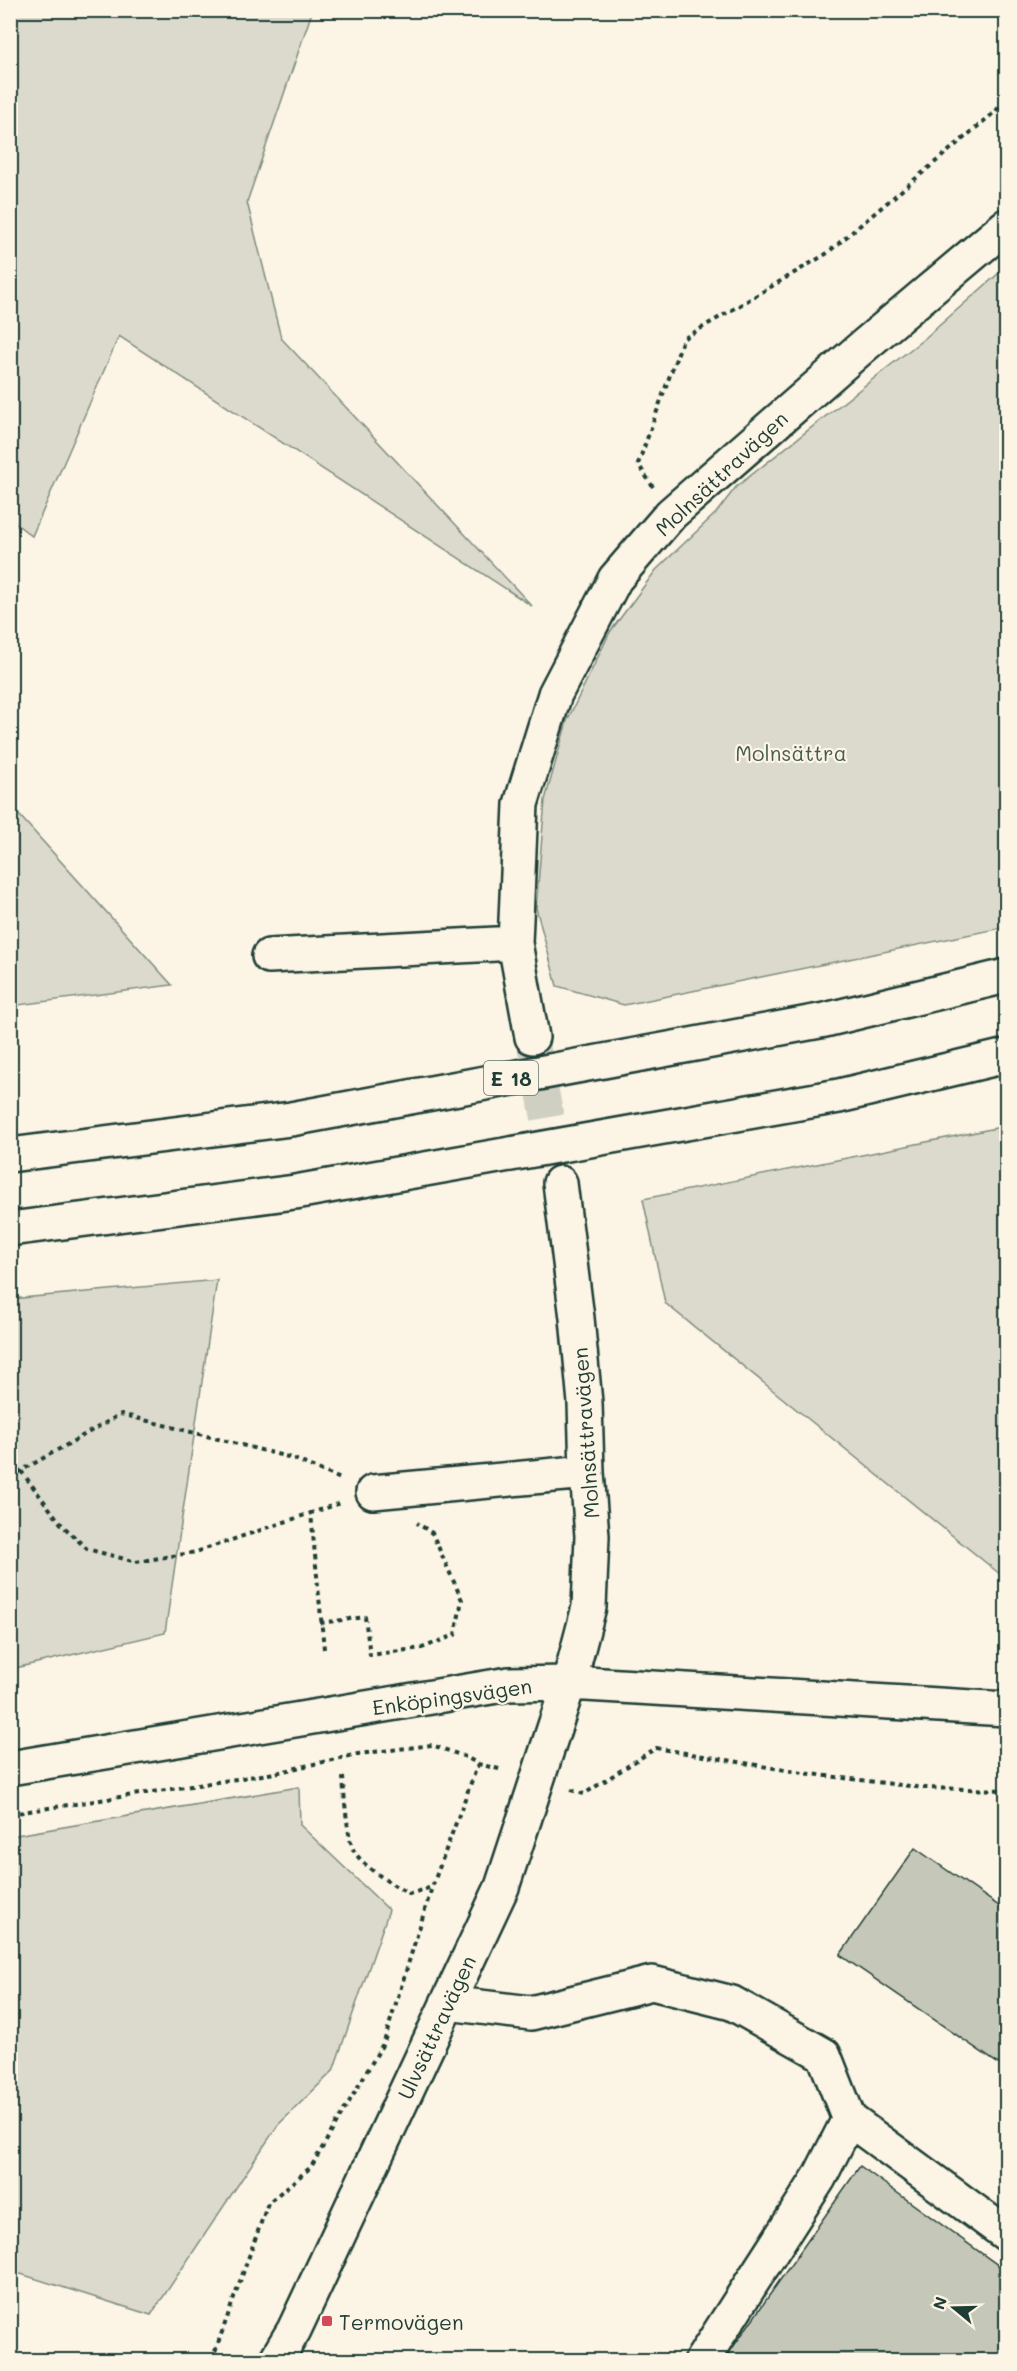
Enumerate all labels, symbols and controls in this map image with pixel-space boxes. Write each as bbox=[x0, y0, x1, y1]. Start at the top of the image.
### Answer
street label: Molnsättravägen bbox=[649, 405, 793, 541]
park label: Molnsättra bbox=[735, 739, 847, 766]
road number: E 18 bbox=[484, 1061, 538, 1095]
street label: Molnsättravägen bbox=[566, 1346, 604, 1520]
street label: Enköpingsvägen bbox=[370, 1671, 534, 1721]
street label: Ulvsättravägen bbox=[391, 1951, 481, 2103]
north arrow bbox=[924, 2278, 984, 2338]
text: N bbox=[927, 2294, 951, 2312]
place label: Termovägen bbox=[339, 2308, 464, 2335]
marker: Termovägen bbox=[320, 2314, 334, 2328]

